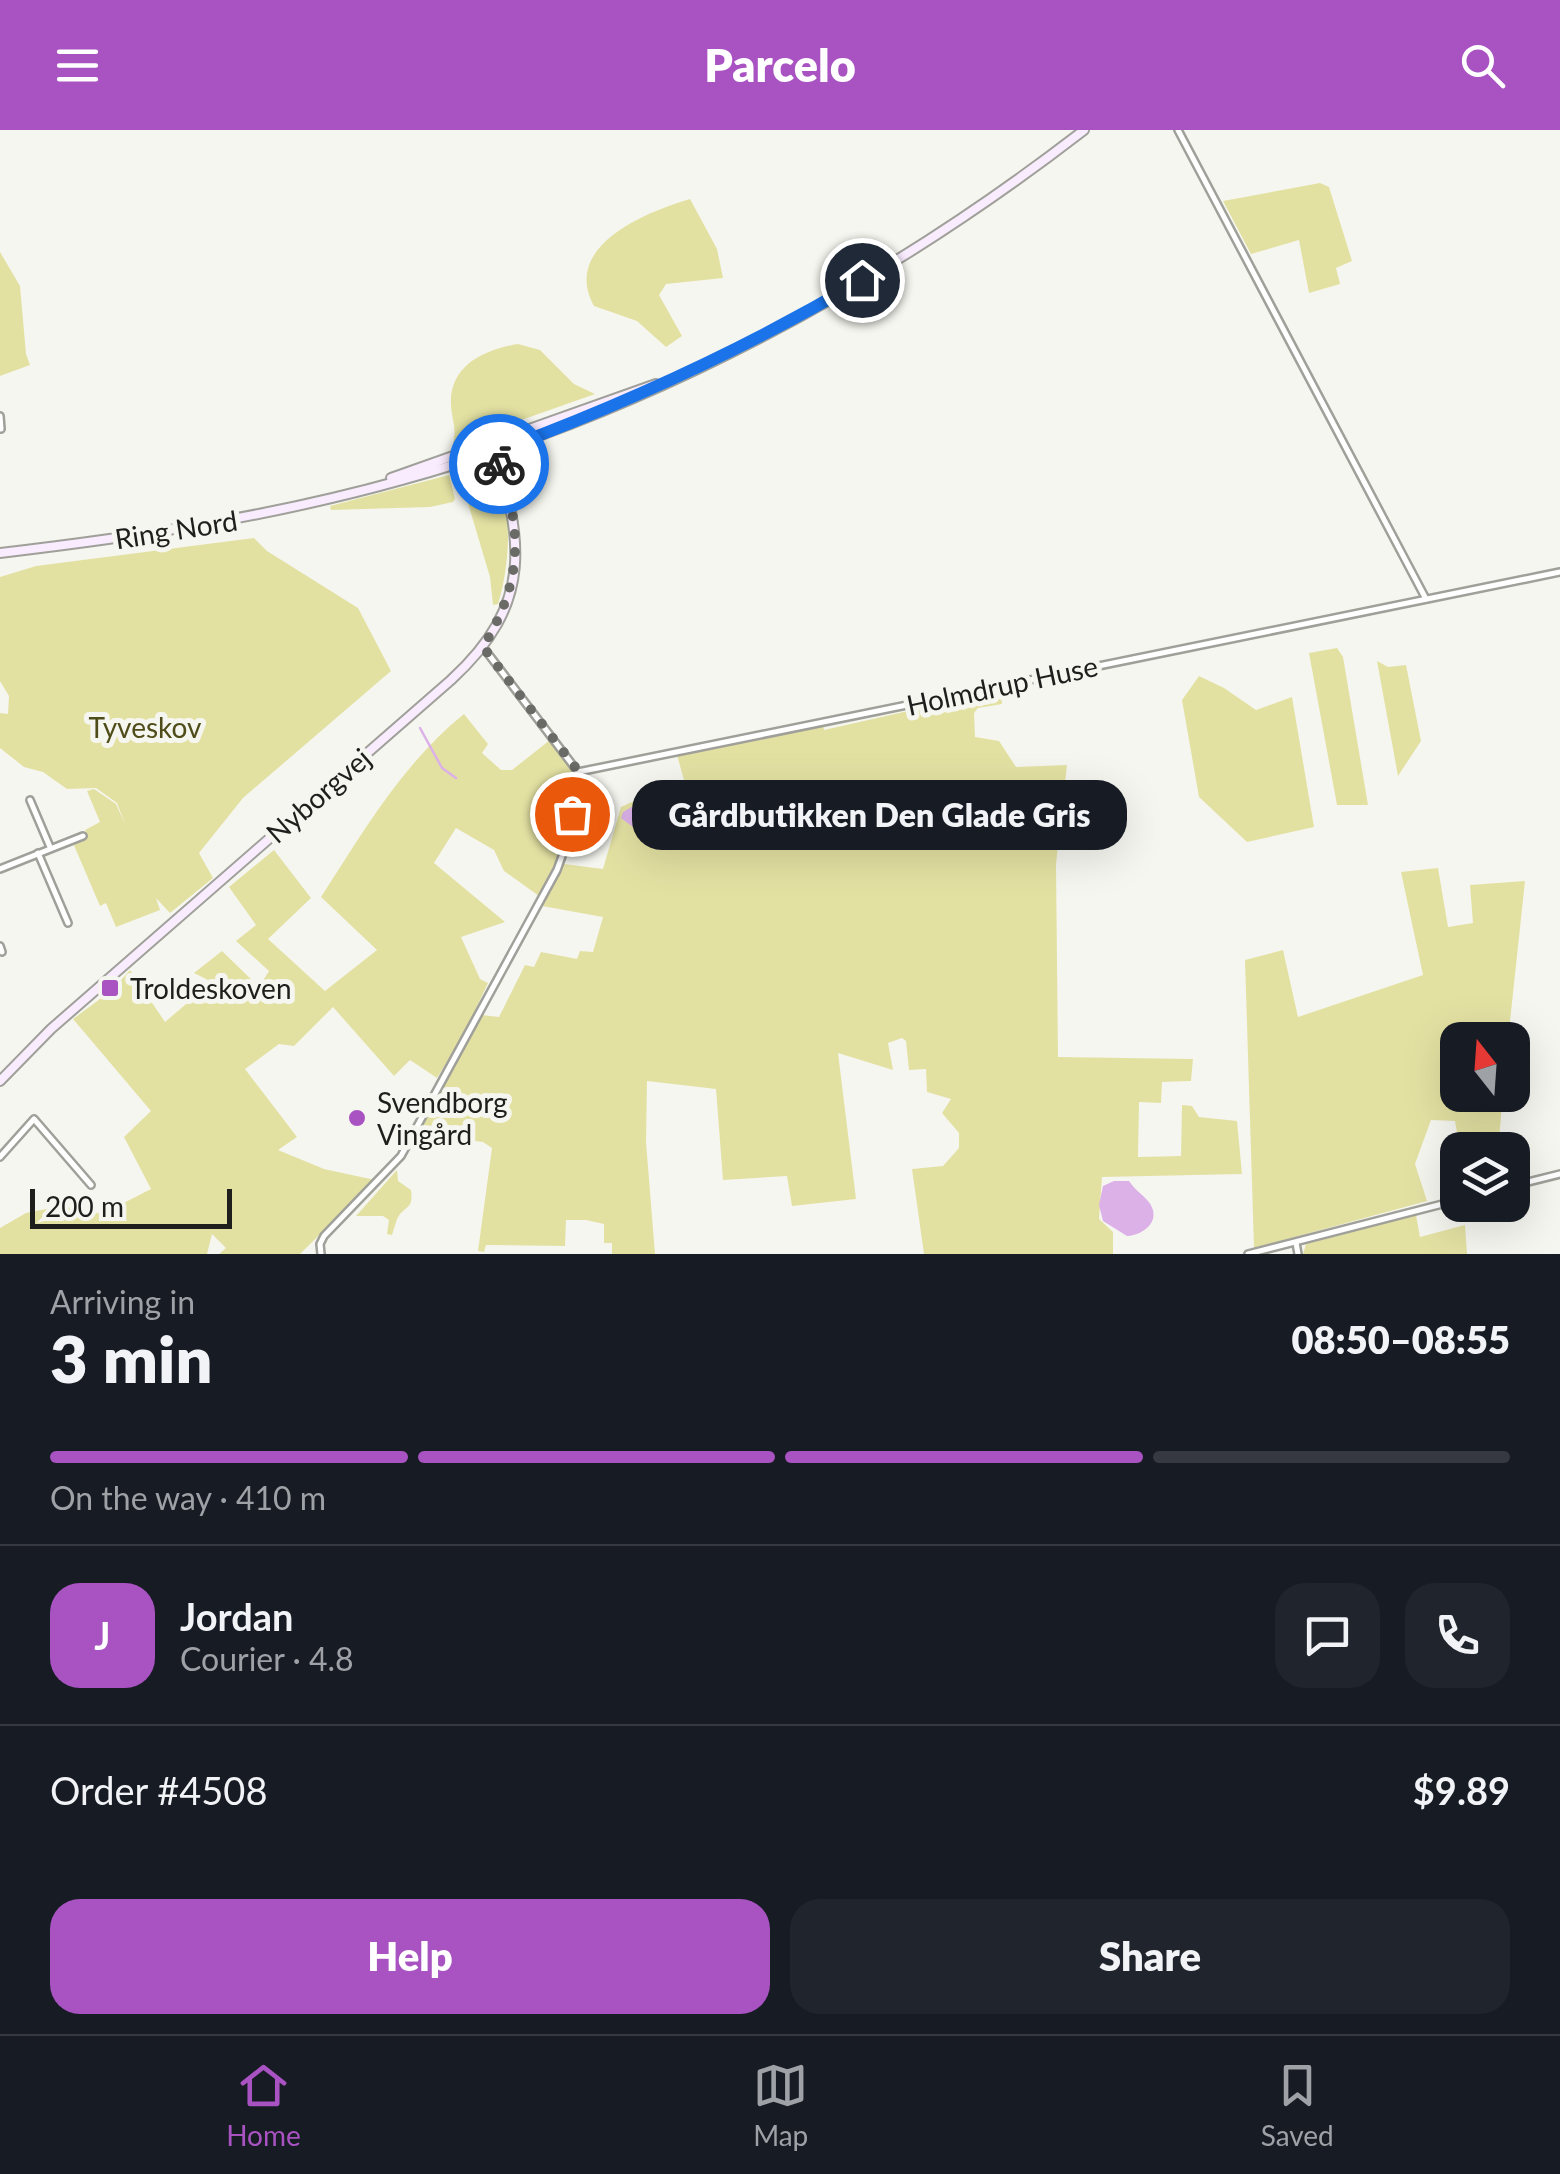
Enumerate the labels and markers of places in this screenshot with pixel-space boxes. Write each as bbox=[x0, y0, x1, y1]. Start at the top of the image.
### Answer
pin bbox=[820, 238, 905, 323]
pin bbox=[530, 772, 615, 857]
callout: Gårdbutikken Den Glade Gris bbox=[632, 779, 1127, 849]
place label: Troldeskoven bbox=[130, 971, 292, 1005]
marker: Troldeskoven bbox=[99, 977, 121, 999]
place label: Svendborg Vingård bbox=[377, 1085, 508, 1151]
marker: Svendborg Vingård bbox=[346, 1107, 368, 1129]

